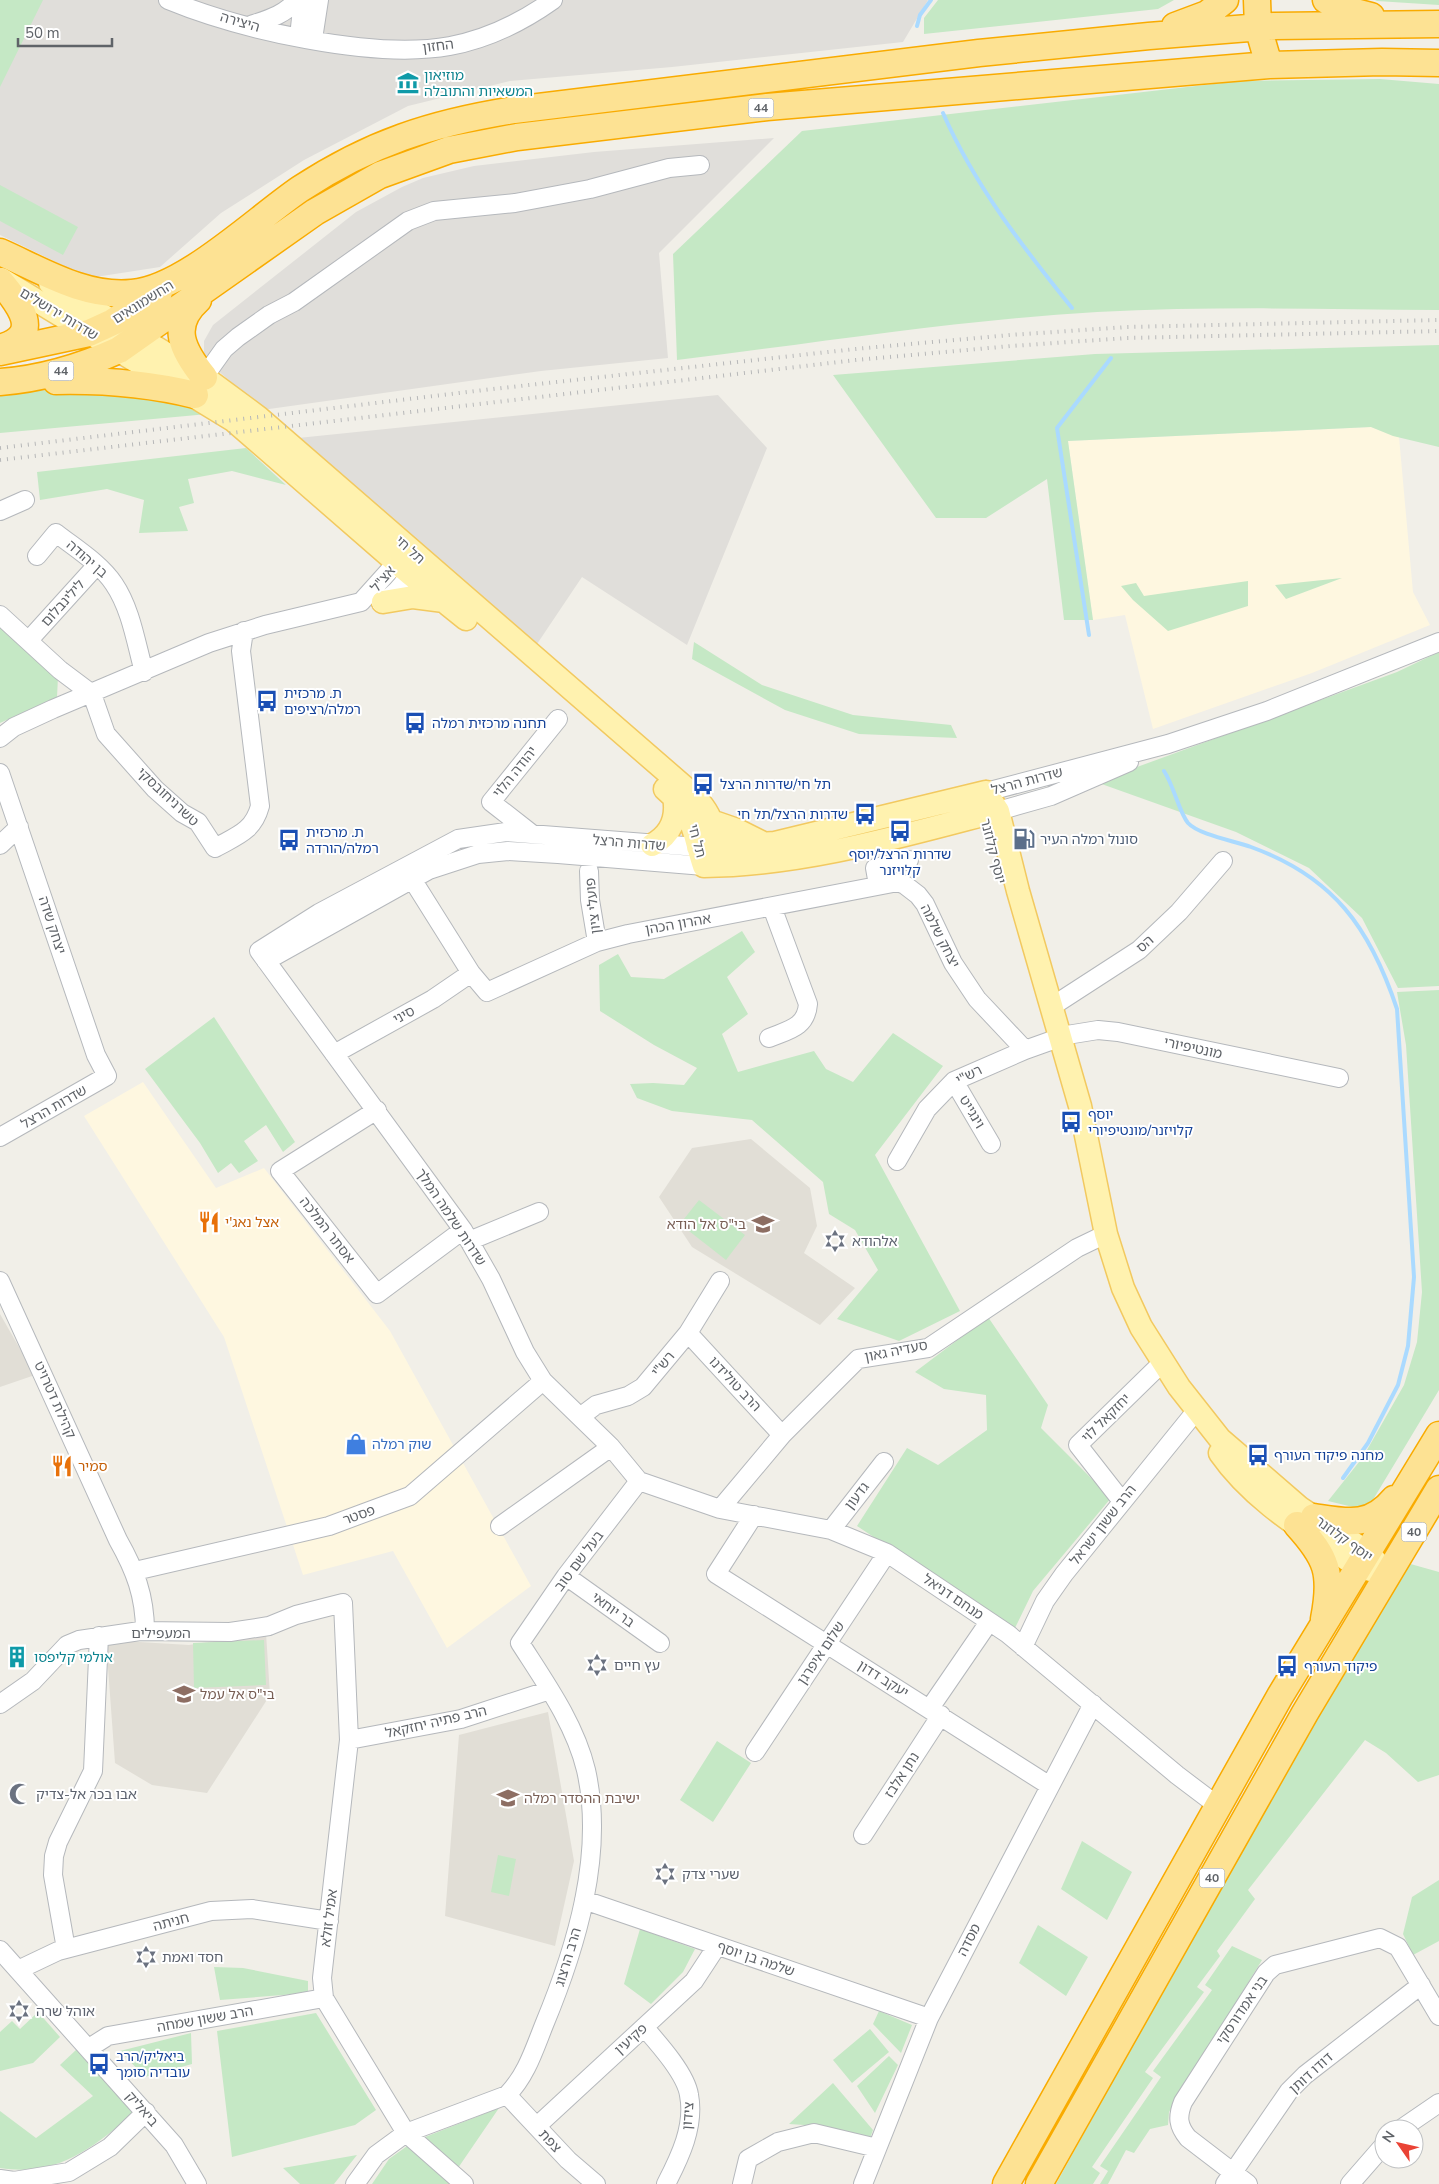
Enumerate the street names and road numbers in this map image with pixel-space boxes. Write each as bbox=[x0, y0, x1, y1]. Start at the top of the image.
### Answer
street label: היצירה bbox=[218, 7, 262, 37]
street label: החזון bbox=[421, 35, 455, 57]
road number: 44 bbox=[748, 99, 774, 118]
street label: החשמונאים bbox=[109, 276, 177, 328]
street label: שדרות ירושלים bbox=[16, 283, 102, 345]
road number: 44 bbox=[48, 362, 74, 381]
street label: תל חי bbox=[391, 532, 429, 568]
street label: בן יהודה bbox=[62, 536, 112, 582]
street label: אצ"ל bbox=[366, 562, 400, 596]
street label: לילינבלום bbox=[37, 575, 89, 631]
street label: יהודה הלוי bbox=[488, 742, 542, 802]
street label: שדרות הרצל bbox=[989, 762, 1065, 800]
street label: טשרניחובסקי bbox=[133, 763, 203, 831]
street label: יוסף קלוזנר bbox=[976, 816, 1010, 886]
street label: תל חי bbox=[683, 822, 711, 860]
street label: שדרות הרצל bbox=[592, 830, 666, 856]
street label: פועלי ציון bbox=[581, 877, 605, 935]
street label: יצחק שדה bbox=[34, 894, 70, 956]
street label: יצחק שלמה bbox=[916, 901, 964, 971]
street label: אהרון הכהן bbox=[643, 909, 713, 939]
street label: הס bbox=[1132, 931, 1158, 957]
street label: סיני bbox=[390, 1001, 418, 1029]
street label: מונטיפיורי bbox=[1162, 1033, 1224, 1063]
street label: רש"י bbox=[953, 1061, 985, 1089]
street label: שדרות הרצל bbox=[18, 1080, 90, 1134]
street label: וינגייט bbox=[955, 1092, 989, 1132]
street label: שדרות שלמה המלך bbox=[411, 1165, 491, 1269]
street label: אסתר המלכה bbox=[295, 1193, 359, 1267]
street label: סעדיה גאון bbox=[863, 1336, 929, 1366]
street label: רש"י bbox=[647, 1347, 679, 1381]
street label: הרב טולידנו bbox=[705, 1352, 765, 1416]
street label: קהילת דטרויט bbox=[30, 1358, 81, 1442]
street label: יחזקאל לוי bbox=[1077, 1389, 1135, 1447]
street label: גדעון bbox=[840, 1478, 874, 1514]
street label: הרב ששון ישראל bbox=[1065, 1481, 1141, 1569]
street label: פסטר bbox=[340, 1500, 378, 1530]
street label: יוסף קלוזנר bbox=[1311, 1512, 1377, 1566]
road number: 40 bbox=[1402, 1522, 1426, 1541]
street label: בעל שם טוב bbox=[550, 1527, 608, 1595]
street label: מנחם דניאל bbox=[919, 1570, 987, 1624]
street label: בר יוחאי bbox=[588, 1588, 638, 1632]
street label: שלום איפרגן bbox=[793, 1618, 849, 1688]
street label: המעפילים bbox=[131, 1624, 191, 1643]
street label: יעקב דדון bbox=[854, 1656, 912, 1702]
street label: הרב פתיה יחזקאל bbox=[383, 1701, 489, 1743]
street label: נתן אלבז bbox=[880, 1748, 924, 1802]
road number: 40 bbox=[1200, 1869, 1224, 1888]
street label: אמיל זולא bbox=[316, 1888, 342, 1948]
street label: חניתה bbox=[151, 1908, 191, 1936]
street label: מסדה bbox=[953, 1921, 985, 1959]
street label: הרב הרצוג bbox=[550, 1925, 586, 1989]
street label: שלמה בן יוסף bbox=[715, 1937, 797, 1981]
street label: בני אמדורסקי bbox=[1212, 1972, 1272, 2048]
street label: הרב ששון שמחה bbox=[155, 2001, 255, 2037]
street label: פקיעין bbox=[610, 2019, 652, 2059]
street label: דודו דותן bbox=[1285, 2048, 1337, 2098]
street label: ביאליק bbox=[121, 2087, 163, 2131]
street label: צידון bbox=[678, 2101, 698, 2131]
street label: צפת bbox=[534, 2125, 566, 2157]

